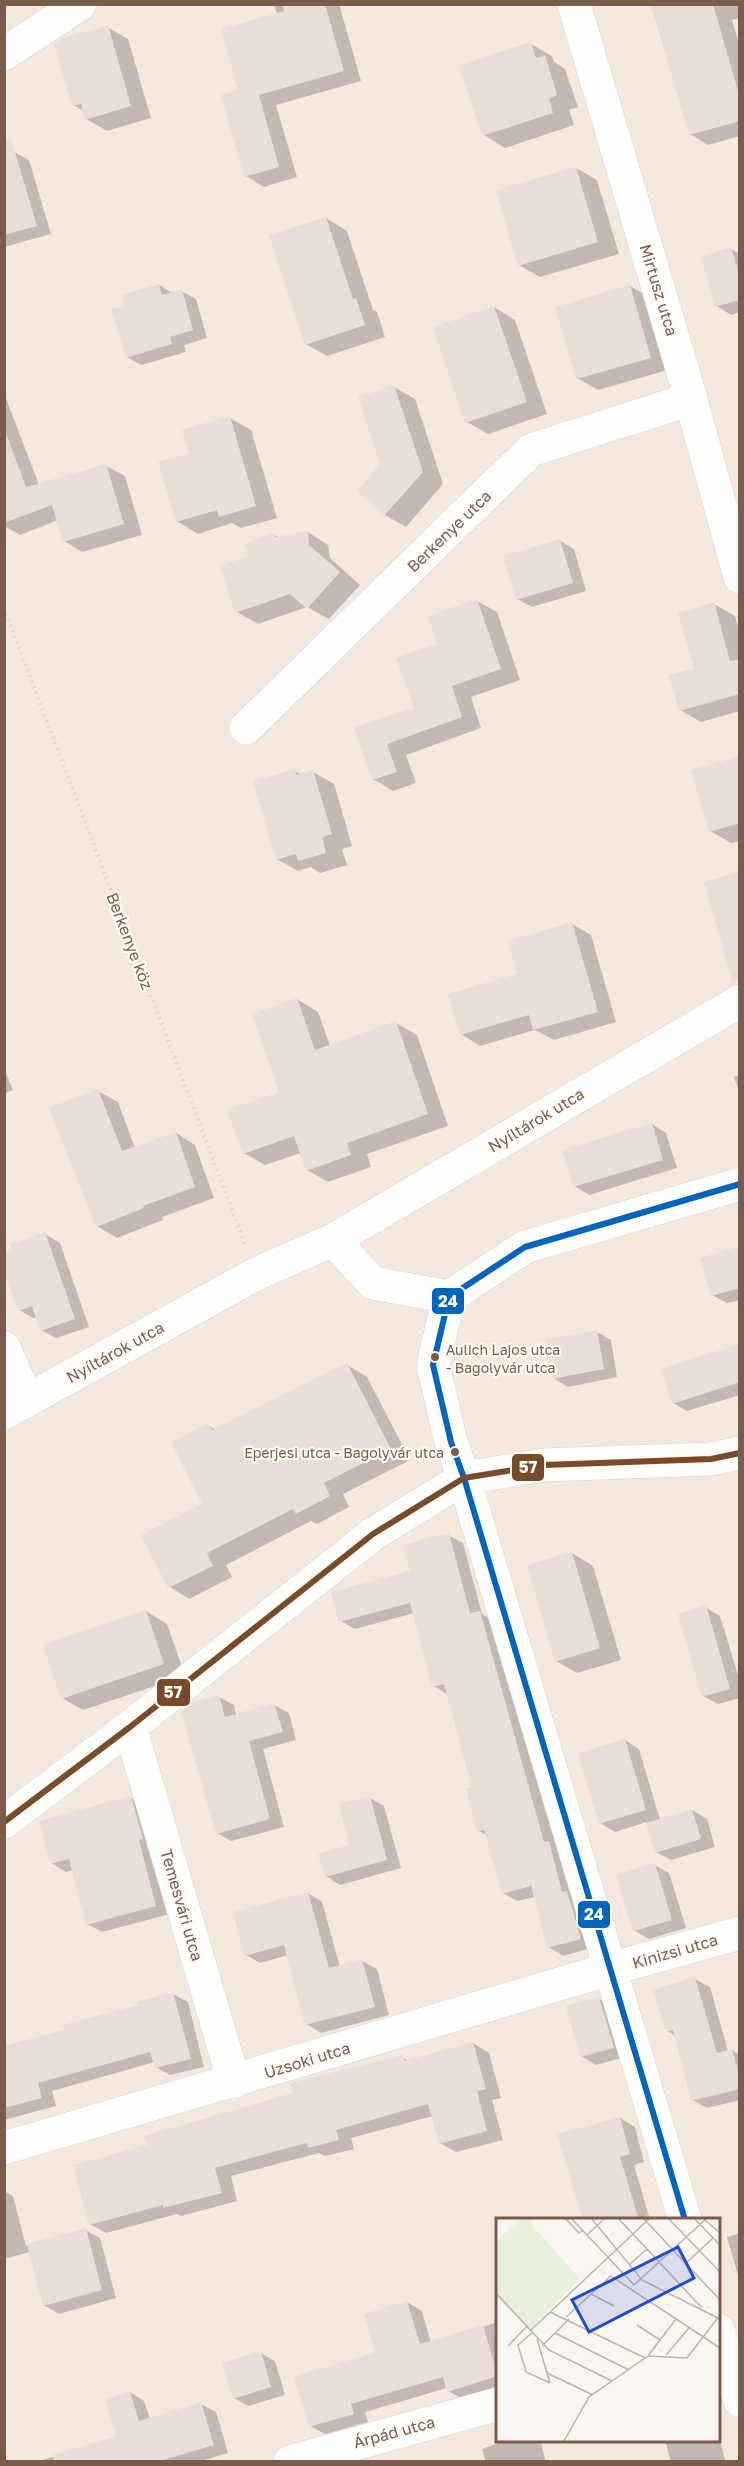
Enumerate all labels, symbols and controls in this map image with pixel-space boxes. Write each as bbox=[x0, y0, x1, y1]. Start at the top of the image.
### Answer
street label: Mirtusz utca bbox=[636, 242, 682, 338]
street label: Berkenye utca bbox=[403, 486, 495, 576]
street label: Berkenye köz bbox=[102, 890, 158, 992]
street label: Nyíltárok utca bbox=[484, 1083, 588, 1157]
line badge: 24 bbox=[431, 1287, 465, 1315]
text: 24 bbox=[438, 1291, 458, 1311]
street label: Nyíltárok utca bbox=[63, 1317, 167, 1387]
place label: Aulich Lajos utca - Bagolyvár utca bbox=[446, 1341, 560, 1376]
marker: Aulich Lajos utca - Bagolyvár utca bbox=[429, 1351, 441, 1363]
place label: Eperjesi utca - Bagolyvár utca bbox=[244, 1444, 444, 1461]
marker: Eperjesi utca - Bagolyvár utca bbox=[449, 1446, 461, 1458]
line badge: 57 bbox=[511, 1453, 545, 1482]
text: 57 bbox=[519, 1457, 538, 1477]
line badge: 57 bbox=[156, 1678, 191, 1707]
text: 57 bbox=[164, 1682, 183, 1702]
street label: Temesvári utca bbox=[156, 1847, 208, 1963]
line badge: 24 bbox=[577, 1900, 611, 1929]
text: 24 bbox=[584, 1904, 604, 1924]
street label: Kinizsi utca bbox=[630, 1929, 720, 1973]
street label: Uzsoki utca bbox=[261, 2037, 353, 2083]
inset map bbox=[496, 2218, 720, 2442]
street label: Árpád utca bbox=[351, 2412, 437, 2452]

